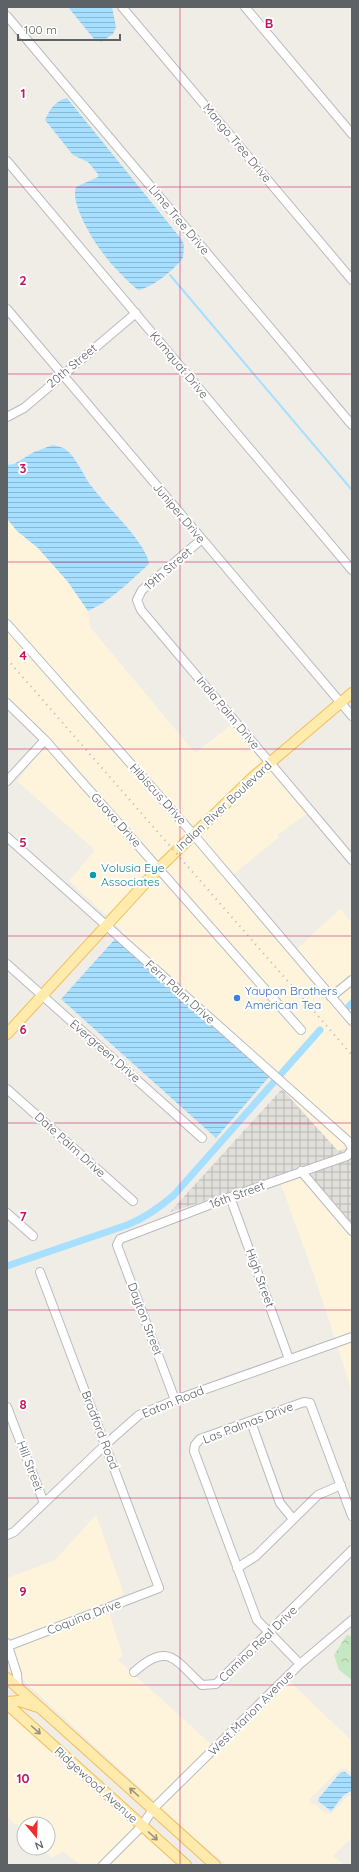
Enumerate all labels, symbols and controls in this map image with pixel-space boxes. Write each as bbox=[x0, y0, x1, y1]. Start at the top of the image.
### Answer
text: B bbox=[265, 15, 273, 31]
scale bar bbox=[18, 16, 120, 42]
text: 100 m bbox=[24, 22, 57, 37]
text: 1 bbox=[20, 85, 26, 101]
street label: Mango Tree Drive bbox=[200, 100, 275, 185]
street label: Lime Tree Drive bbox=[146, 182, 213, 258]
text: 2 bbox=[19, 272, 27, 288]
street label: Kumquat Drive bbox=[147, 328, 212, 402]
street label: 20th Street bbox=[44, 340, 100, 391]
text: 3 bbox=[20, 460, 27, 476]
street label: Juniper Drive bbox=[150, 480, 209, 546]
street label: 19th Street bbox=[141, 544, 195, 593]
text: 4 bbox=[19, 647, 27, 663]
street label: India Palm Drive bbox=[194, 673, 263, 752]
street label: Indian River Boulevard bbox=[173, 757, 275, 854]
street label: Hibiscus Drive bbox=[127, 760, 190, 828]
street label: Guava Drive bbox=[88, 789, 145, 850]
text: 5 bbox=[19, 834, 27, 850]
place label: Volusia Eye Associates bbox=[101, 860, 165, 889]
marker: Volusia Eye Associates bbox=[88, 870, 98, 880]
street label: Fern Palm Drive bbox=[142, 956, 218, 1027]
place label: Yaupon Brothers American Tea bbox=[245, 983, 338, 1012]
marker: Yaupon Brothers American Tea bbox=[232, 993, 242, 1003]
street label: Evergreen Drive bbox=[67, 1016, 144, 1086]
text: 6 bbox=[19, 1021, 27, 1037]
street label: Date Palm Drive bbox=[32, 1109, 109, 1181]
street label: 16th Street bbox=[207, 1178, 267, 1211]
text: 7 bbox=[19, 1208, 27, 1224]
street label: High Street bbox=[243, 1246, 278, 1309]
street label: Dayton Street bbox=[125, 1280, 166, 1357]
street label: Eaton Road bbox=[140, 1382, 206, 1421]
street label: Bradford Road bbox=[79, 1389, 122, 1471]
text: 8 bbox=[19, 1396, 27, 1412]
street label: Las Palmas Drive bbox=[200, 1398, 295, 1447]
street label: Hill Street bbox=[14, 1438, 47, 1493]
text: 9 bbox=[19, 1583, 27, 1599]
street label: Coquina Drive bbox=[45, 1595, 123, 1638]
street label: Camino Real Drive bbox=[215, 1602, 300, 1685]
street label: West Marion Avenue bbox=[205, 1667, 296, 1758]
one-way arrow bbox=[31, 1726, 41, 1735]
street label: Ridgewood Avenue bbox=[52, 1743, 141, 1826]
text: 10 bbox=[16, 1770, 30, 1786]
one-way arrow bbox=[129, 1787, 139, 1797]
north arrow bbox=[16, 1816, 56, 1856]
one-way arrow bbox=[148, 1832, 158, 1841]
text: N bbox=[33, 1838, 45, 1853]

